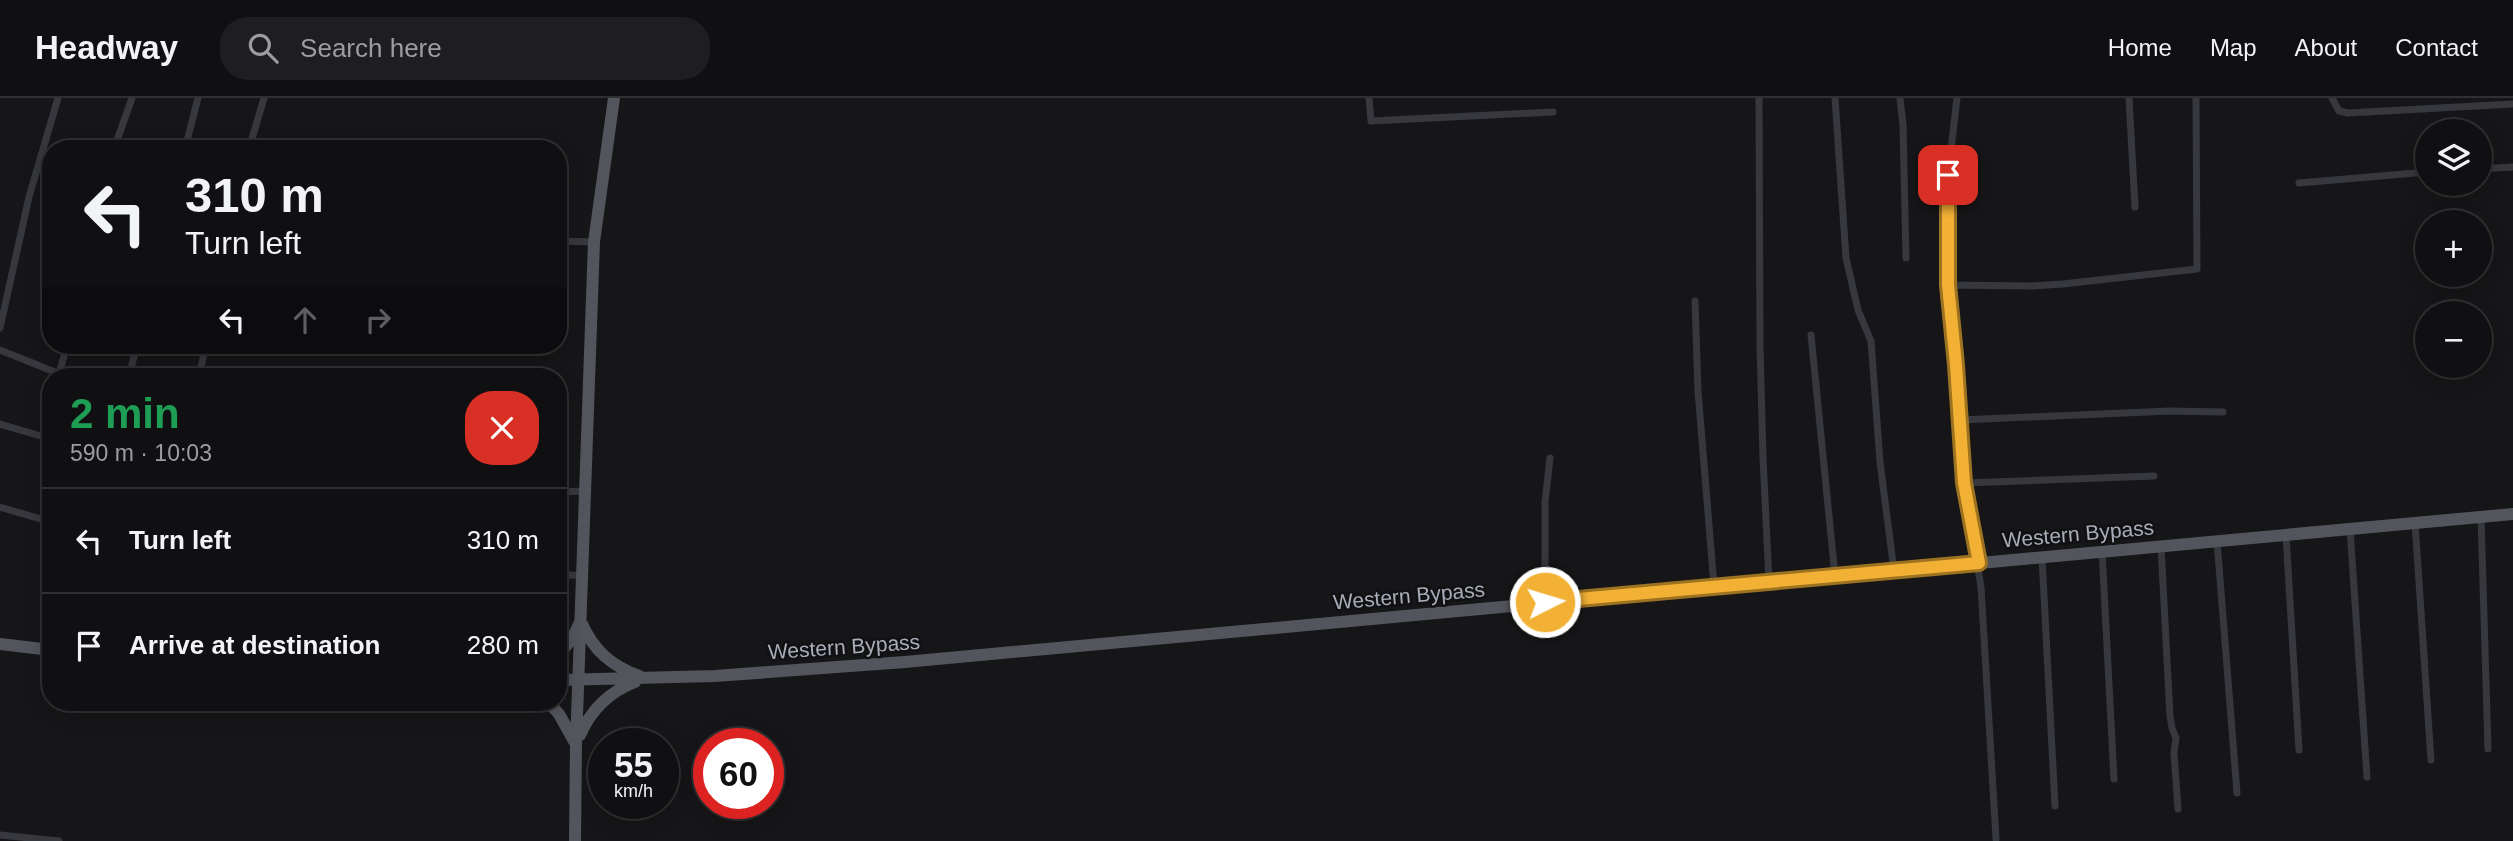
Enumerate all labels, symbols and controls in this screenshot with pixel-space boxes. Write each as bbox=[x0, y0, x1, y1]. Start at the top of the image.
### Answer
search box bbox=[220, 17, 710, 80]
text: Headway bbox=[35, 29, 178, 66]
icon: search bbox=[244, 29, 282, 67]
text: Search here bbox=[300, 33, 442, 63]
text: Home bbox=[2108, 34, 2172, 61]
text: Map bbox=[2210, 34, 2257, 61]
text: About bbox=[2295, 34, 2357, 61]
text: Contact bbox=[2395, 34, 2478, 61]
map controls bbox=[2415, 119, 2492, 378]
button: layers bbox=[2415, 119, 2492, 196]
pin bbox=[1918, 145, 1978, 205]
icon: arrive bbox=[1929, 156, 1967, 194]
icon: left bbox=[70, 168, 161, 259]
text: 310 m bbox=[185, 168, 324, 222]
button: + bbox=[2415, 210, 2492, 287]
text: Turn left bbox=[185, 225, 301, 261]
icon: left bbox=[213, 301, 251, 339]
icon: ahead bbox=[286, 301, 324, 339]
icon: right bbox=[359, 301, 397, 339]
button: − bbox=[2415, 301, 2492, 378]
text: 2 min bbox=[70, 390, 180, 437]
button: close bbox=[465, 391, 539, 465]
text: 590 m · 10:03 bbox=[70, 440, 212, 466]
street label: Western Bypass bbox=[2001, 515, 2155, 552]
icon: left bbox=[70, 522, 108, 560]
text: Turn left bbox=[129, 525, 231, 555]
text: 310 m bbox=[467, 525, 539, 555]
position arrow bbox=[1508, 565, 1582, 639]
street label: Western Bypass bbox=[1332, 577, 1486, 614]
icon: arrive bbox=[70, 627, 108, 665]
text: Arrive at destination bbox=[129, 630, 380, 660]
text: 280 m bbox=[467, 630, 539, 660]
street label: Western Bypass bbox=[767, 630, 921, 663]
speed limit sign: 60 bbox=[693, 728, 784, 819]
text: 55 bbox=[614, 745, 653, 784]
text: km/h bbox=[614, 781, 653, 801]

